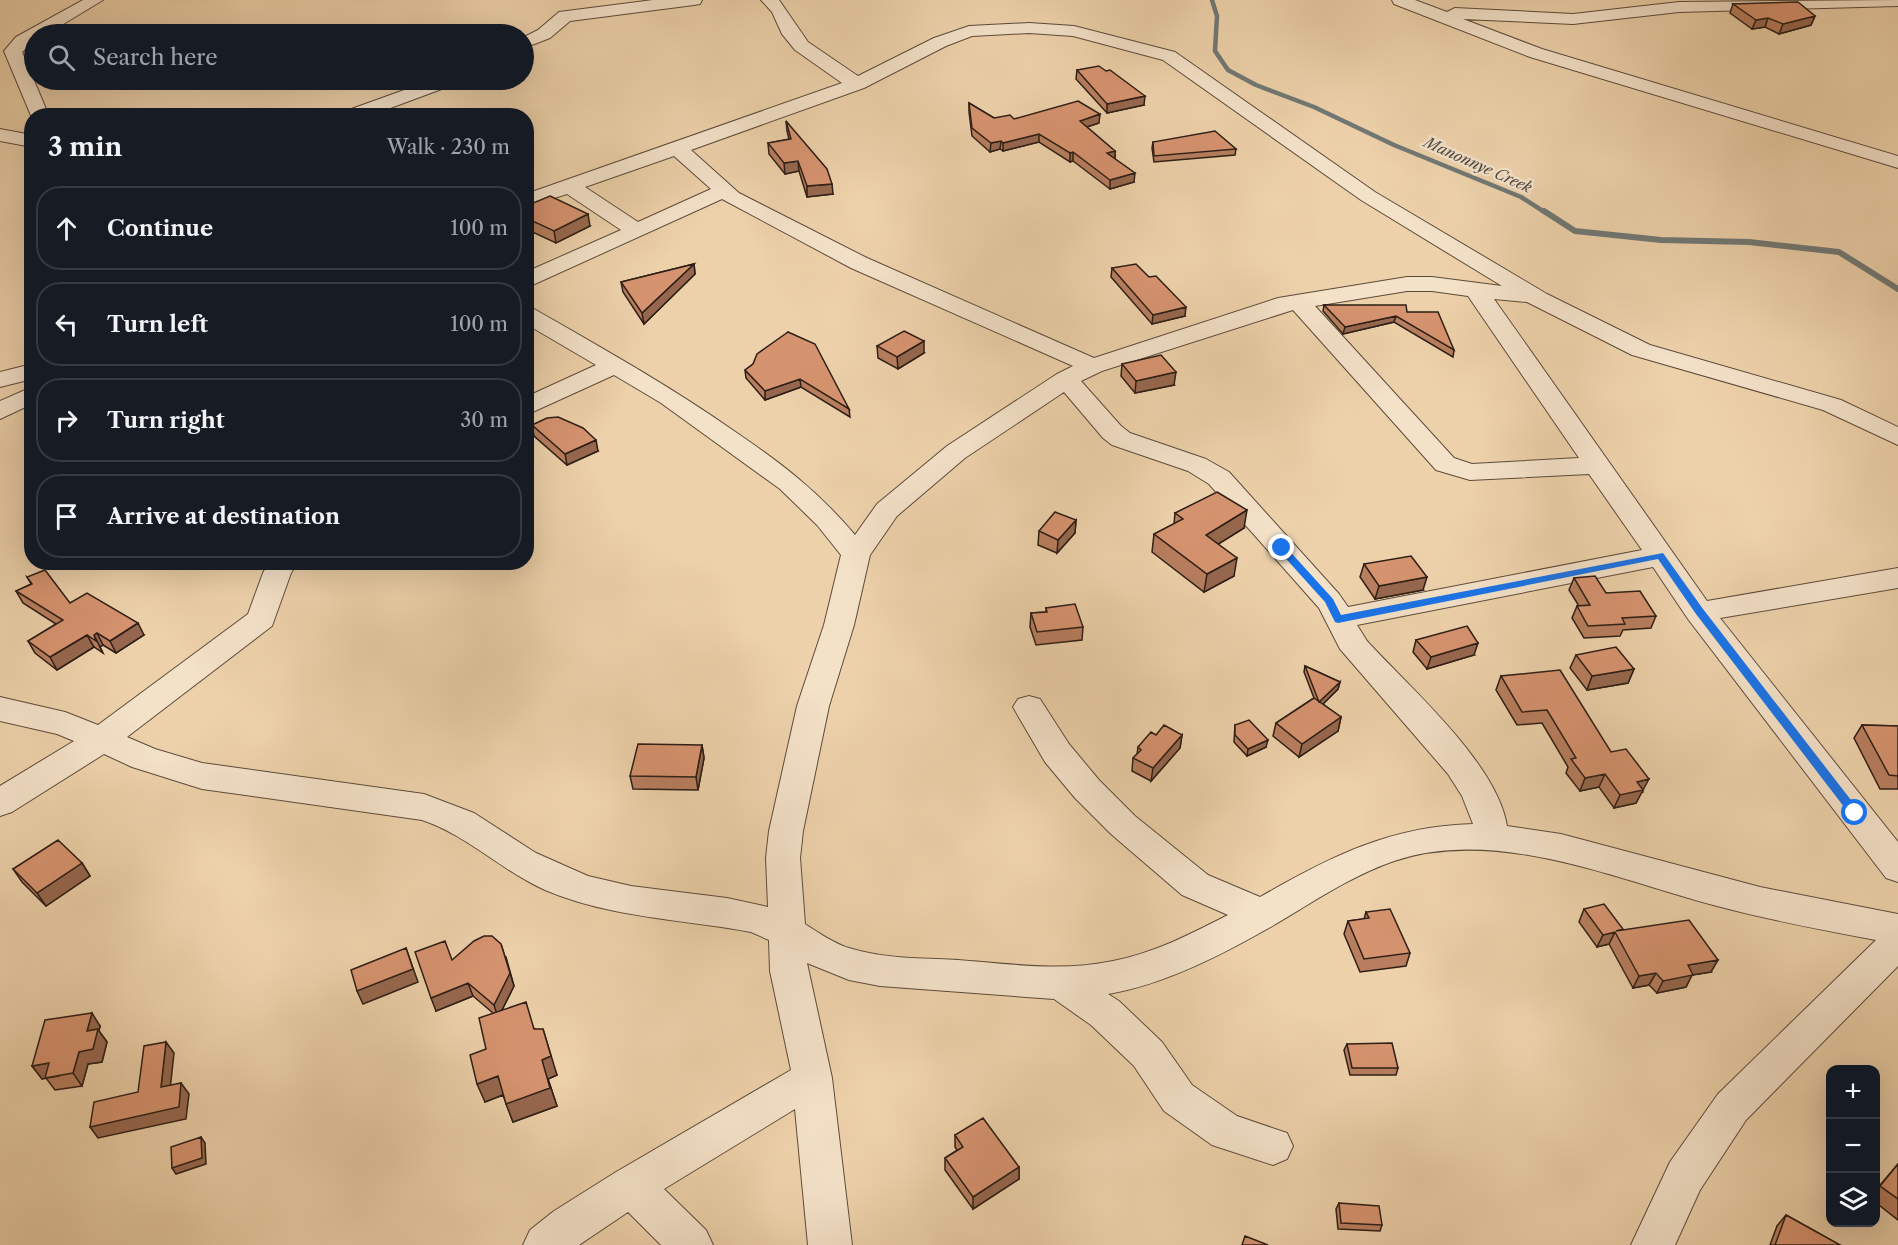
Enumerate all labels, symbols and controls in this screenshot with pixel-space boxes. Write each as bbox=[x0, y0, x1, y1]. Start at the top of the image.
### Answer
search box bbox=[24, 24, 534, 90]
icon: search bbox=[45, 41, 78, 74]
text: Search here bbox=[93, 44, 218, 71]
text: 3 min bbox=[48, 131, 122, 163]
water label: Manonnye Creek bbox=[1420, 131, 1535, 197]
text: Walk · 230 m bbox=[387, 135, 510, 159]
icon: ahead bbox=[50, 212, 83, 245]
text: Continue bbox=[107, 215, 213, 242]
text: 100 m bbox=[450, 216, 508, 240]
icon: left bbox=[50, 308, 83, 341]
text: Turn left bbox=[107, 311, 208, 338]
text: 100 m bbox=[450, 312, 508, 336]
icon: right bbox=[50, 404, 83, 437]
text: Turn right bbox=[107, 407, 225, 434]
text: 30 m bbox=[460, 408, 508, 432]
icon: arrive bbox=[50, 500, 83, 533]
text: Arrive at destination bbox=[107, 503, 340, 530]
route end bbox=[1268, 534, 1294, 560]
route start bbox=[1841, 799, 1867, 825]
map controls bbox=[1826, 1065, 1880, 1227]
button: + bbox=[1826, 1065, 1880, 1119]
button: − bbox=[1826, 1119, 1880, 1173]
button: layers bbox=[1826, 1173, 1880, 1227]

